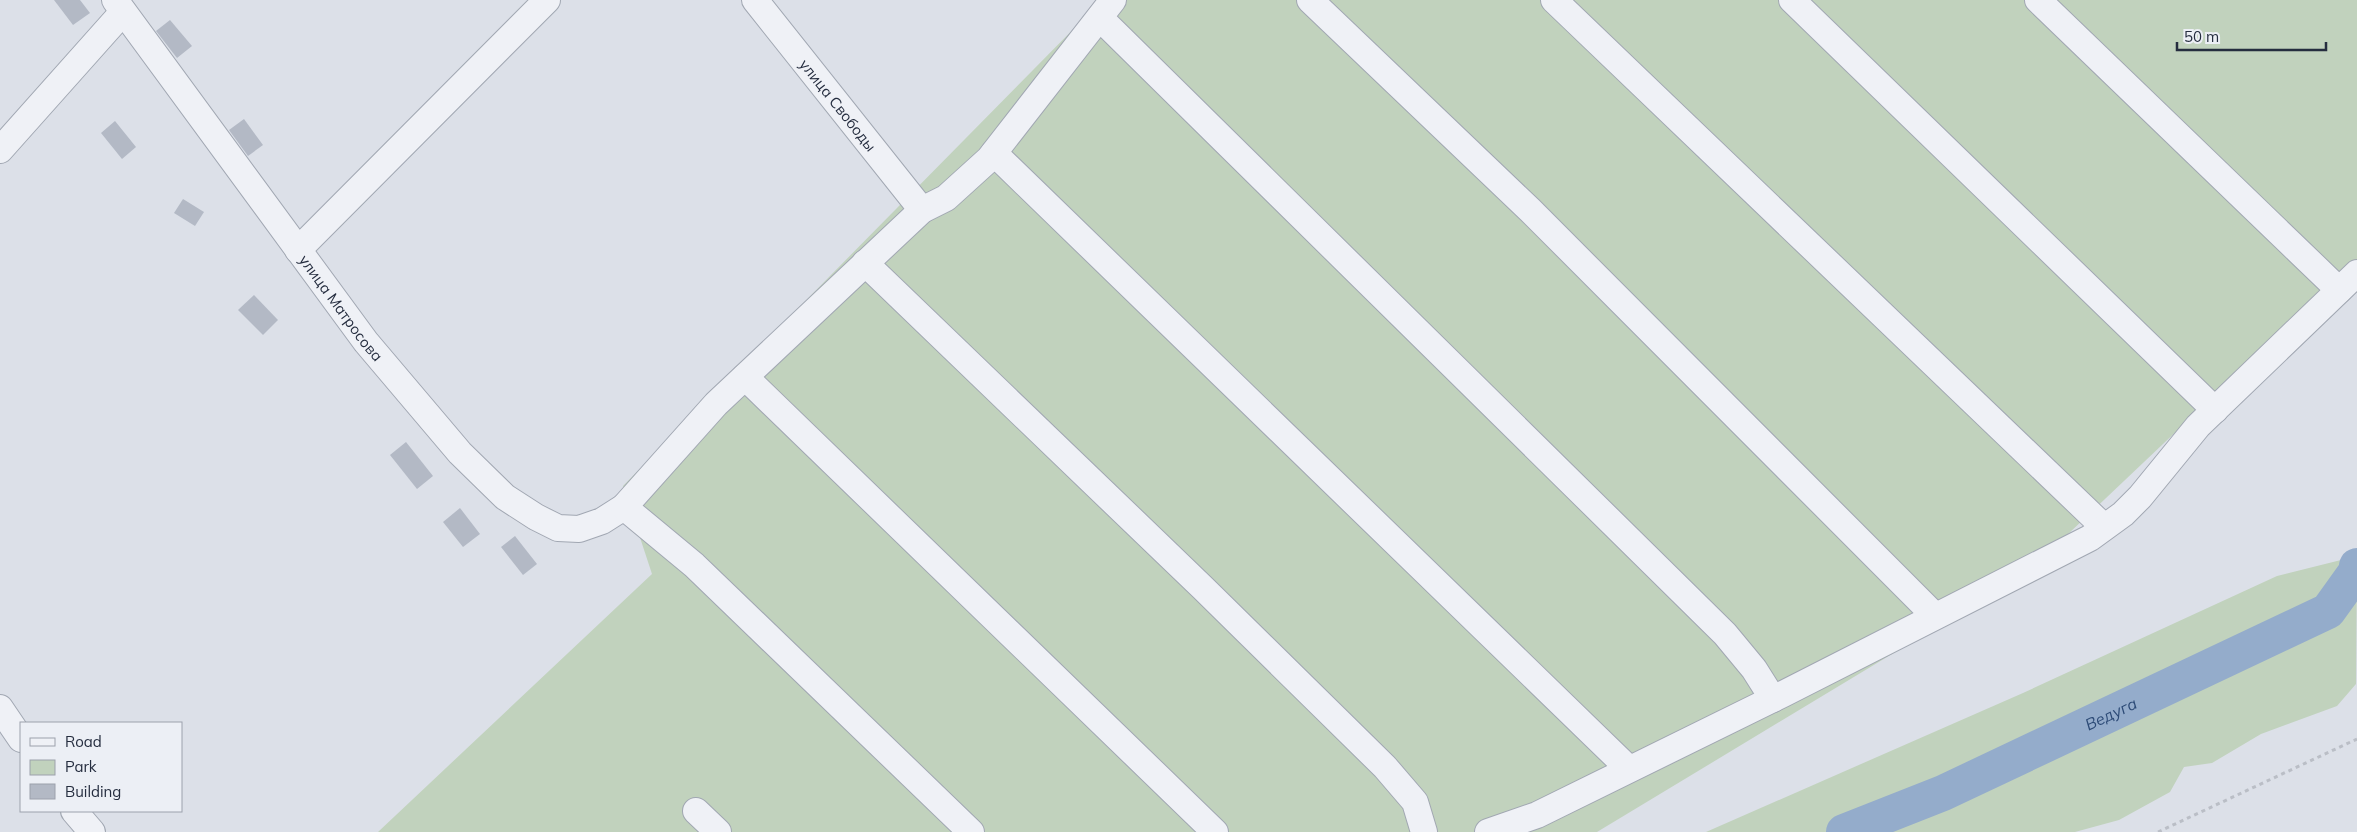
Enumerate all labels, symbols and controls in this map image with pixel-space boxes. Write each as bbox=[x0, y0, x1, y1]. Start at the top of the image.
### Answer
scale bar bbox=[2177, 20, 2326, 52]
text: 50 m bbox=[2184, 27, 2219, 46]
street label: улица Свободы bbox=[796, 55, 881, 155]
street label: улица Матросова bbox=[295, 251, 387, 365]
water label: Ведуга bbox=[2082, 693, 2140, 734]
legend bbox=[20, 722, 182, 812]
text: Road bbox=[65, 732, 102, 751]
text: Park bbox=[65, 757, 97, 776]
text: Building bbox=[65, 782, 121, 801]

